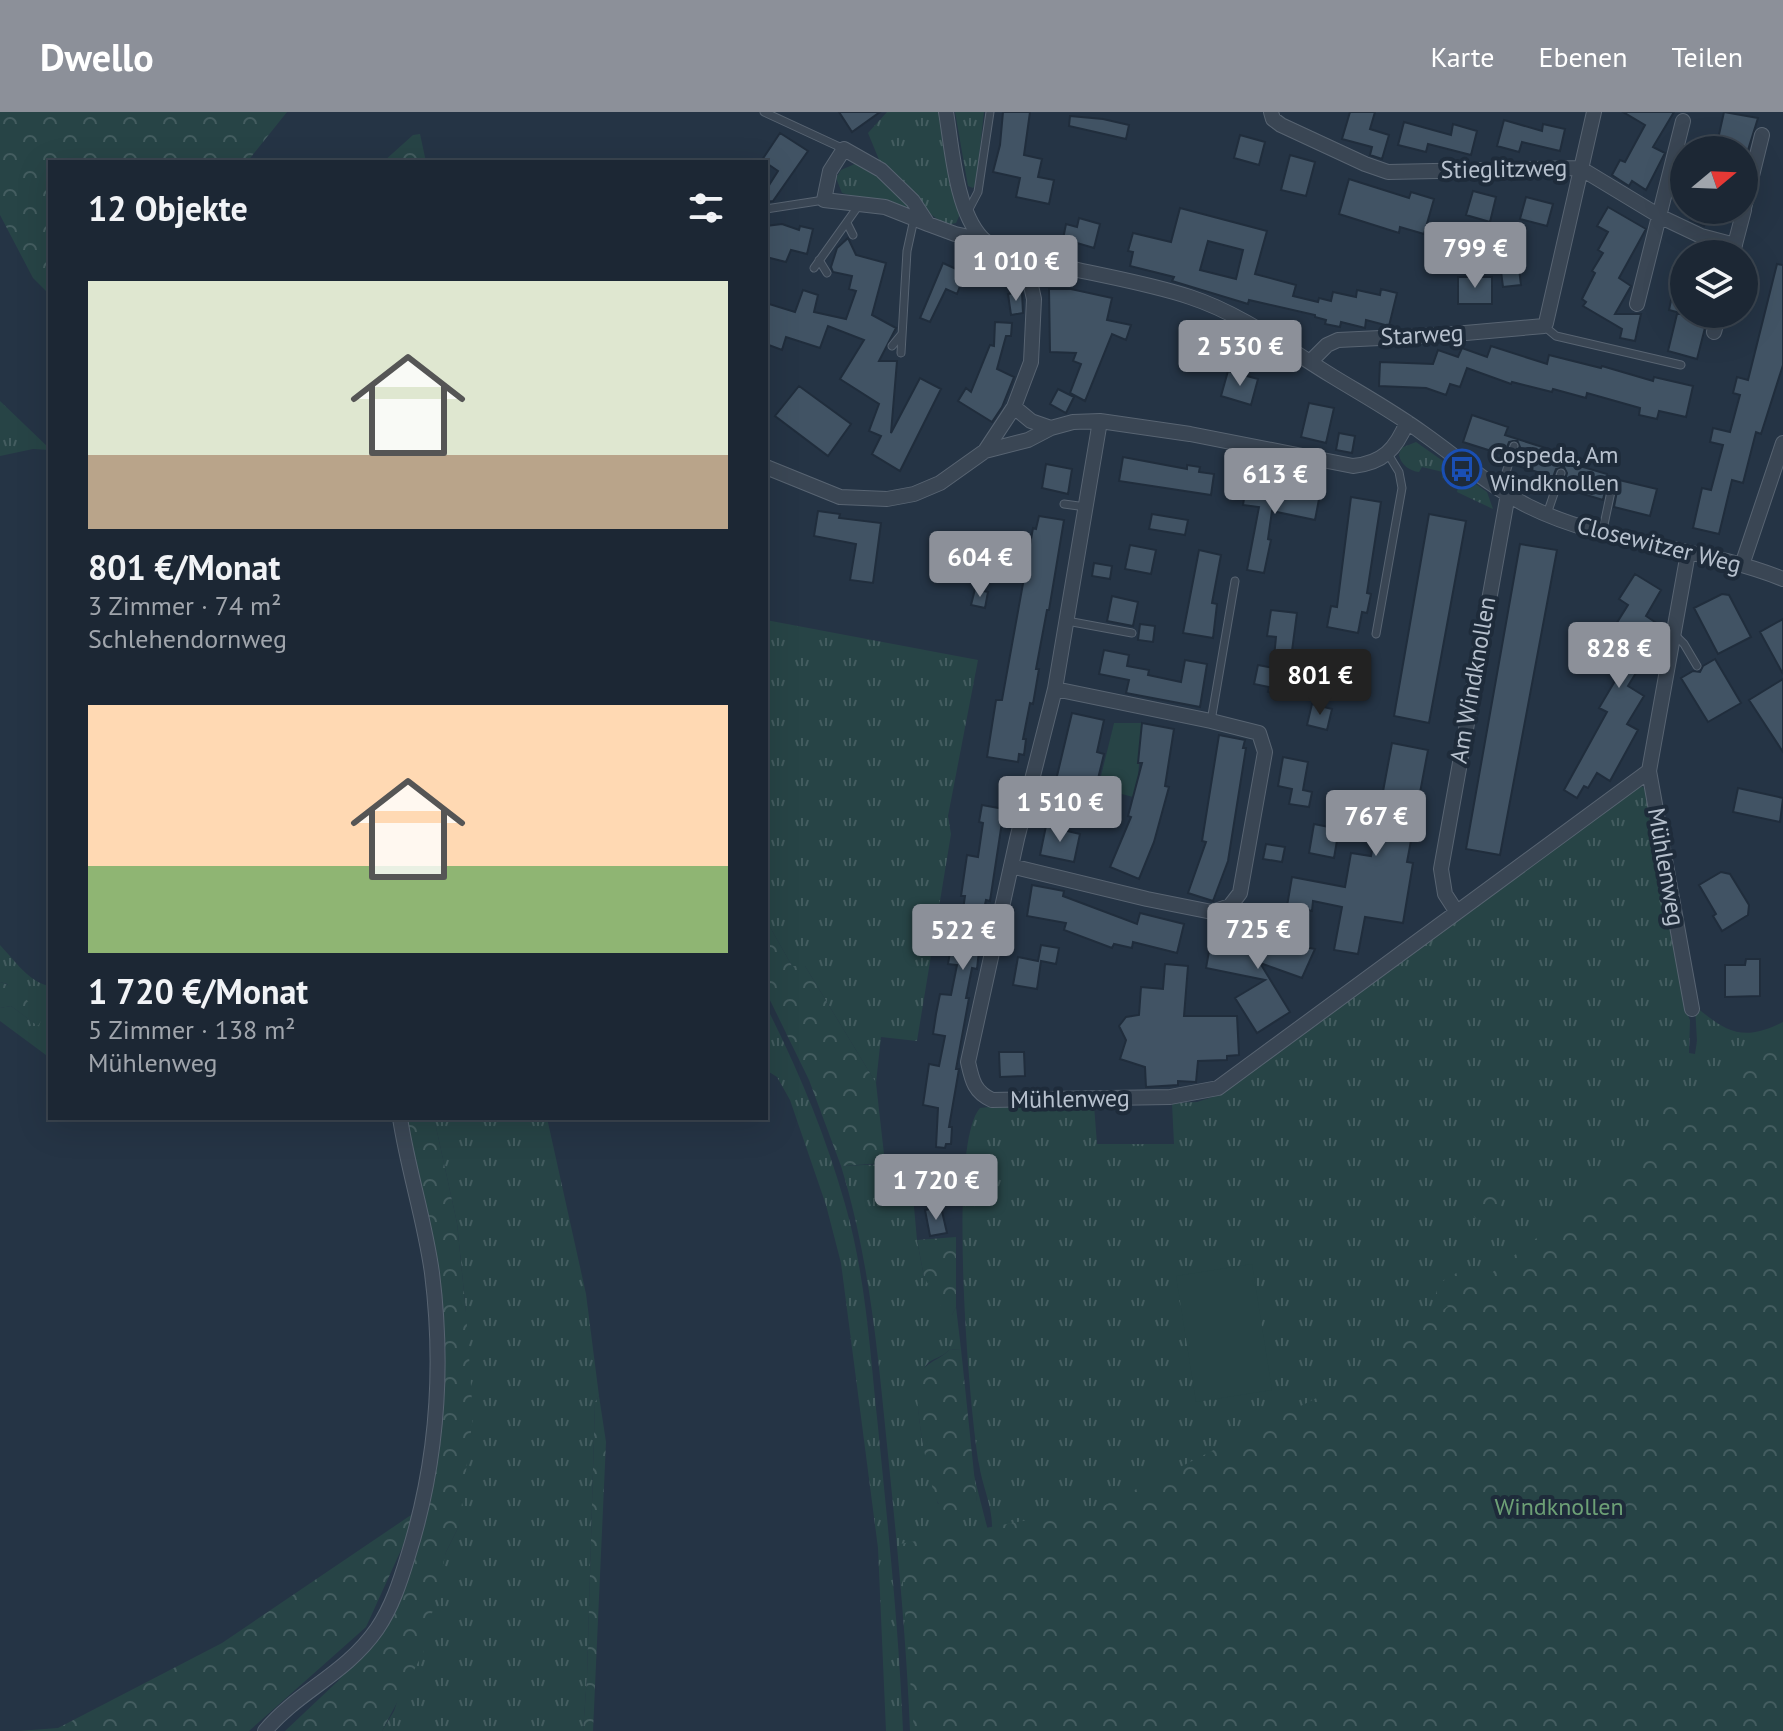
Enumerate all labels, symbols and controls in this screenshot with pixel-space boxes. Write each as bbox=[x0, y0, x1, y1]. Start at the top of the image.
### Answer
text: Dwello bbox=[40, 32, 154, 81]
text: Karte bbox=[1430, 38, 1494, 75]
text: Ebenen bbox=[1538, 38, 1628, 75]
text: Teilen bbox=[1672, 38, 1743, 75]
north arrow bbox=[1670, 136, 1758, 224]
map controls bbox=[1670, 136, 1758, 328]
street label: Stieglitzweg bbox=[1440, 152, 1568, 185]
text: 12 Objekte bbox=[88, 186, 248, 230]
icon: filters bbox=[684, 186, 728, 230]
pin: 799 € bbox=[1419, 222, 1531, 290]
text: 799 € bbox=[1442, 231, 1508, 264]
pin: 1 010 € bbox=[942, 235, 1090, 303]
button: layers bbox=[1670, 240, 1758, 328]
text: 1 010 € bbox=[973, 244, 1059, 277]
street label: Starweg bbox=[1380, 317, 1464, 352]
pin: 2 530 € bbox=[1166, 320, 1314, 388]
text: 2 530 € bbox=[1197, 329, 1283, 362]
icon: home bbox=[336, 333, 480, 477]
place label: Cospeda, Am Windknollen bbox=[1490, 439, 1619, 498]
pin: 613 € bbox=[1219, 448, 1331, 516]
bus stop icon: Cospeda, Am Windknollen bbox=[1441, 448, 1483, 490]
text: 613 € bbox=[1242, 457, 1308, 490]
street label: Closewitzer Weg bbox=[1574, 509, 1744, 580]
pin: 604 € bbox=[924, 531, 1036, 599]
text: 604 € bbox=[947, 540, 1013, 573]
text: 801 €/Monat bbox=[88, 545, 280, 589]
text: 3 Zimmer · 74 m² bbox=[88, 589, 281, 622]
street label: Am Windknollen bbox=[1443, 594, 1502, 766]
text: Schlehendornweg bbox=[88, 622, 287, 655]
pin: 828 € bbox=[1563, 622, 1675, 690]
text: 828 € bbox=[1586, 631, 1652, 664]
pin: 801 € bbox=[1264, 649, 1376, 717]
text: 801 € bbox=[1287, 658, 1353, 691]
icon: home bbox=[336, 757, 480, 901]
pin: 1 510 € bbox=[986, 776, 1134, 844]
text: 1 510 € bbox=[1017, 785, 1103, 818]
pin: 767 € bbox=[1320, 790, 1432, 858]
text: 767 € bbox=[1344, 799, 1408, 832]
street label: Mühlenweg bbox=[1641, 805, 1692, 928]
pin: 725 € bbox=[1202, 903, 1314, 971]
pin: 522 € bbox=[907, 904, 1019, 972]
text: 725 € bbox=[1225, 912, 1291, 945]
text: 522 € bbox=[930, 913, 996, 946]
text: 1 720 €/Monat bbox=[88, 969, 308, 1013]
text: 5 Zimmer · 138 m² bbox=[88, 1013, 296, 1046]
text: Mühlenweg bbox=[88, 1046, 218, 1079]
street label: Mühlenweg bbox=[1010, 1082, 1130, 1115]
pin: 1 720 € bbox=[862, 1154, 1010, 1222]
text: 1 720 € bbox=[893, 1163, 979, 1196]
park label: Windknollen bbox=[1494, 1491, 1624, 1522]

